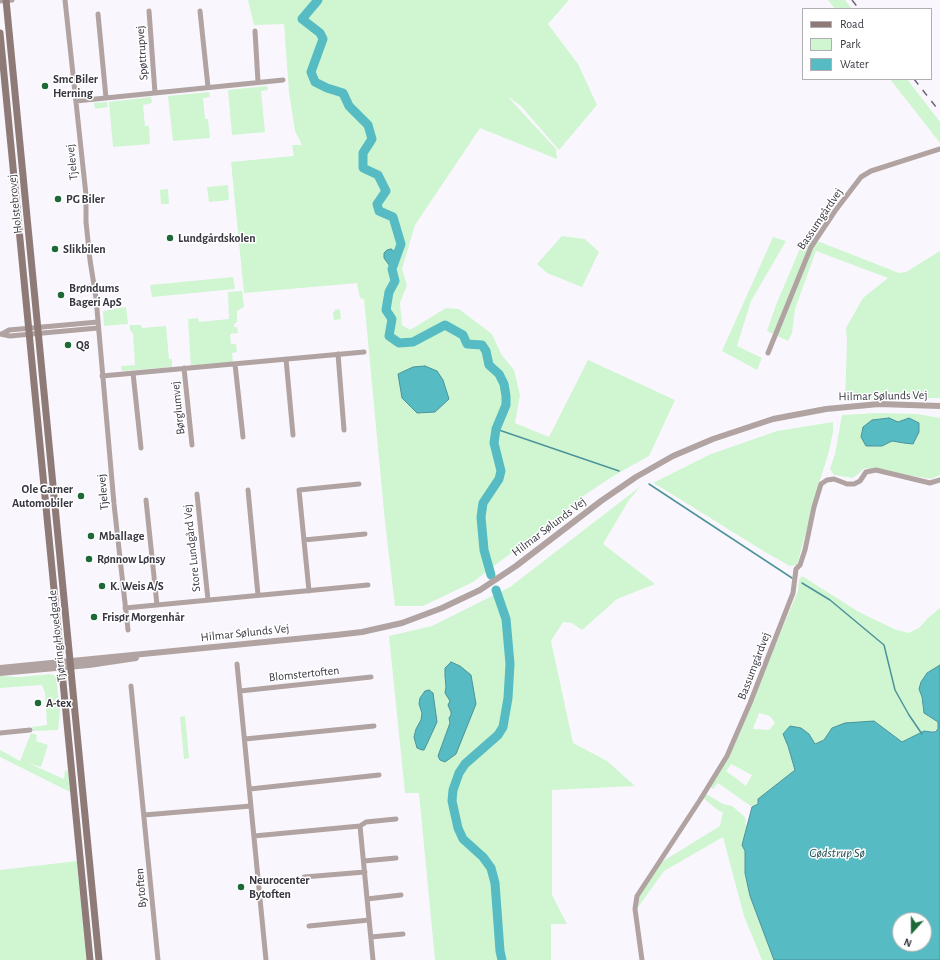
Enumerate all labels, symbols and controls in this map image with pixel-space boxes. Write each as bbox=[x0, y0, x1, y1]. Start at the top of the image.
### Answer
legend bbox=[802, 8, 932, 80]
text: Road bbox=[840, 18, 864, 30]
street label: Spøttrupvej bbox=[133, 25, 151, 81]
text: Park bbox=[840, 38, 861, 50]
text: Water bbox=[840, 58, 869, 70]
place label: Smc Biler Herning bbox=[53, 72, 98, 100]
marker: Smc Biler Herning bbox=[40, 81, 50, 91]
street label: Tjelevej bbox=[63, 143, 81, 181]
street label: Holstebrovej bbox=[5, 174, 25, 234]
street label: Bassumgårdvej bbox=[794, 185, 846, 253]
place label: PG Biler bbox=[66, 192, 105, 206]
marker: PG Biler bbox=[53, 194, 63, 204]
place label: Lundgårdskolen bbox=[178, 231, 256, 245]
marker: Lundgårdskolen bbox=[165, 233, 175, 243]
place label: Slikbilen bbox=[63, 242, 106, 256]
marker: Slikbilen bbox=[50, 244, 60, 254]
place label: Brøndums Bageri ApS bbox=[69, 281, 122, 309]
marker: Brøndums Bageri ApS bbox=[56, 290, 66, 300]
place label: Q8 bbox=[76, 338, 90, 352]
marker: Q8 bbox=[63, 340, 73, 350]
street label: Børglumvej bbox=[168, 381, 188, 435]
street label: Hilmar Sølunds Vej bbox=[838, 388, 928, 404]
street label: Tjelevej bbox=[94, 473, 112, 511]
place label: Ole Garner Automobiler bbox=[12, 482, 73, 510]
marker: Ole Garner Automobiler bbox=[76, 491, 86, 501]
street label: Hilmar Sølunds Vej bbox=[509, 494, 589, 560]
street label: Store Lundgård Vej bbox=[180, 503, 204, 593]
place label: Mballage bbox=[99, 529, 144, 543]
marker: Mballage bbox=[86, 531, 96, 541]
place label: Rønnow Lønsy bbox=[97, 552, 165, 566]
marker: Rønnow Lønsy bbox=[84, 554, 94, 564]
place label: K. Weis A/S bbox=[110, 579, 164, 593]
marker: K. Weis A/S bbox=[97, 581, 107, 591]
street label: Tjørring Hovedgade bbox=[45, 589, 69, 683]
place label: Frisør Morgenhår bbox=[102, 610, 185, 624]
marker: Frisør Morgenhår bbox=[89, 612, 99, 622]
street label: Hilmar Sølunds Vej bbox=[200, 621, 290, 645]
street label: Bassumgårdvej bbox=[735, 630, 773, 702]
street label: Blomstertoften bbox=[268, 663, 340, 685]
place label: A-tex bbox=[46, 696, 71, 710]
marker: A-tex bbox=[33, 698, 43, 708]
water label: Gødstrup Sø bbox=[809, 845, 865, 861]
street label: Bytoften bbox=[132, 867, 150, 909]
place label: Neurocenter Bytoften bbox=[249, 873, 310, 901]
marker: Neurocenter Bytoften bbox=[236, 882, 246, 892]
north arrow bbox=[892, 912, 932, 952]
text: N bbox=[902, 936, 913, 949]

